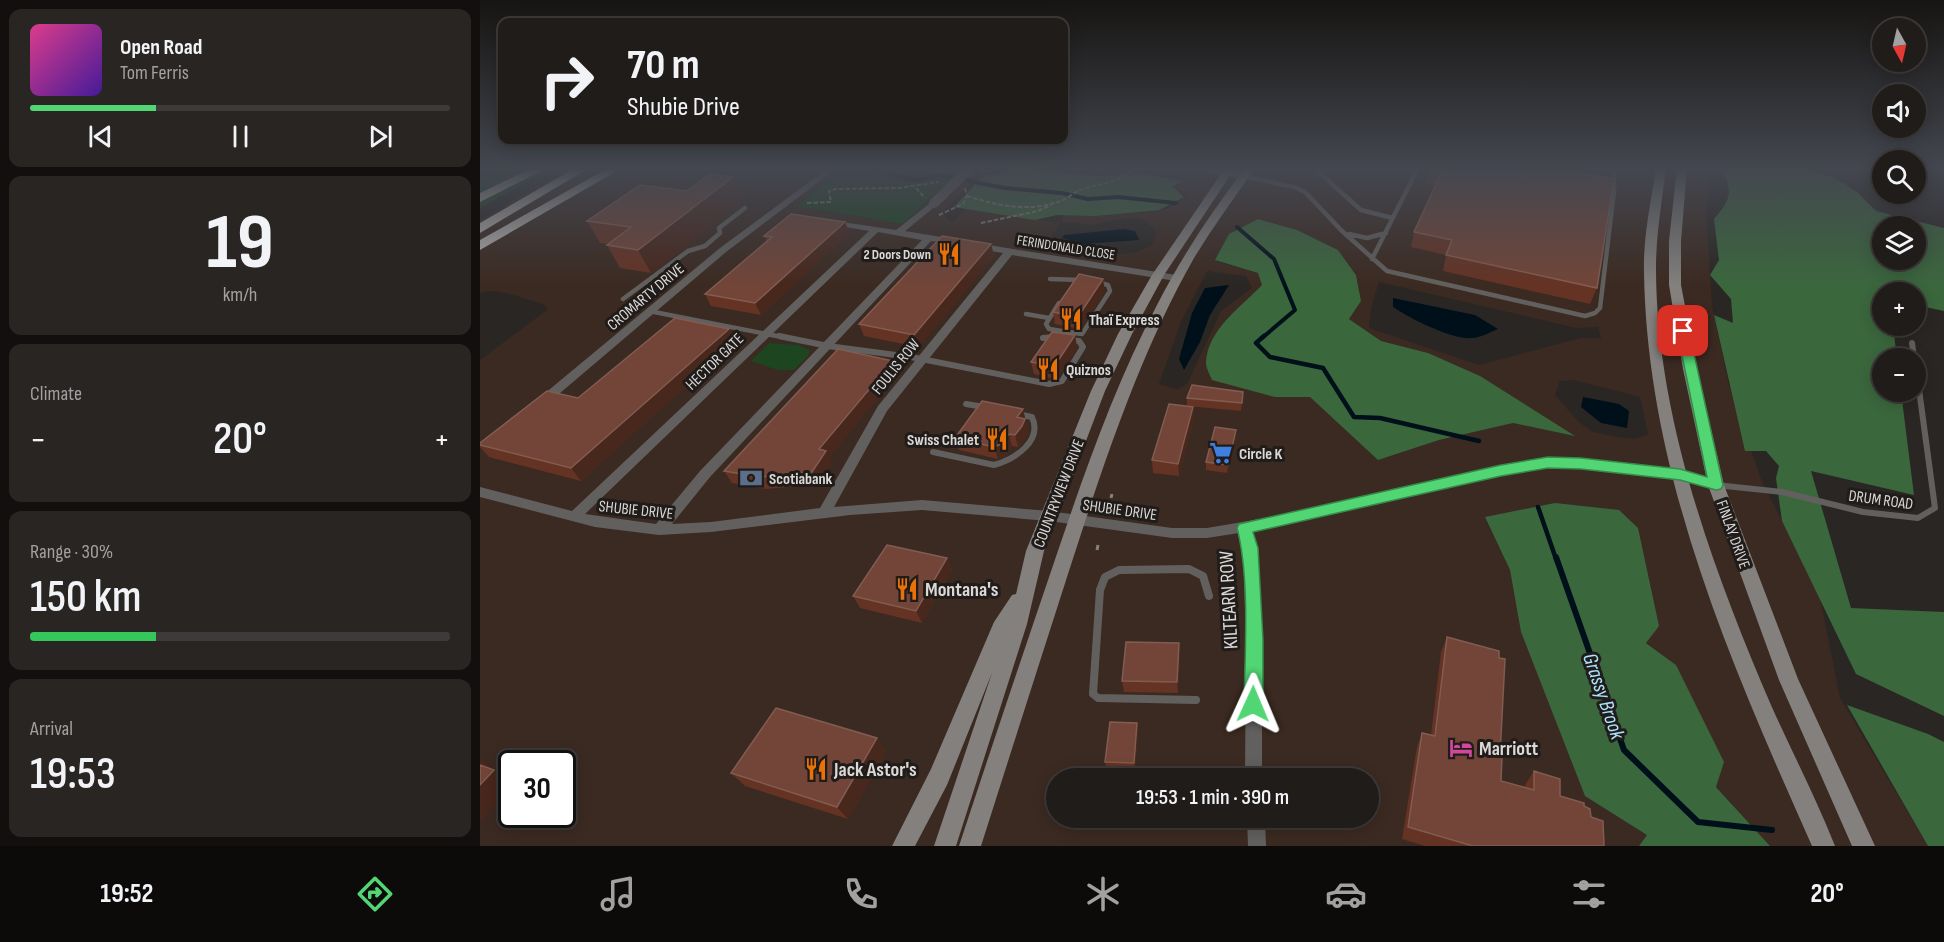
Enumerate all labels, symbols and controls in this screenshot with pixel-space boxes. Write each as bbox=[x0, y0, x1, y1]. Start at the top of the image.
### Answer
north arrow bbox=[1872, 18, 1926, 72]
map controls bbox=[1872, 18, 1926, 402]
text: Open Road bbox=[120, 34, 202, 61]
text: 70 m bbox=[627, 40, 700, 91]
icon: right bbox=[528, 42, 606, 120]
text: Tom Ferris bbox=[120, 61, 189, 85]
button: sound bbox=[1872, 84, 1926, 138]
text: Shubie Drive bbox=[627, 91, 740, 123]
icon: previous bbox=[84, 120, 117, 153]
icon: pause bbox=[224, 120, 257, 153]
icon: next bbox=[364, 120, 397, 153]
button: search bbox=[1872, 150, 1926, 204]
text: 19 bbox=[206, 197, 274, 290]
button: layers bbox=[1872, 216, 1926, 270]
street label: FERINDONALD CLOSE bbox=[1016, 231, 1116, 264]
restaurant icon: 2 Doors Down bbox=[936, 241, 962, 267]
place label: 2 Doors Down bbox=[863, 246, 931, 263]
street label: CROMARTY DRIVE bbox=[604, 260, 688, 335]
button: + bbox=[1872, 282, 1926, 336]
text: km/h bbox=[223, 283, 257, 307]
pin bbox=[1657, 305, 1708, 356]
restaurant icon: Thaï Express bbox=[1058, 306, 1084, 332]
place label: Thaï Express bbox=[1089, 311, 1160, 330]
icon: arrive bbox=[1666, 314, 1699, 347]
street label: HECTOR GATE bbox=[682, 330, 748, 394]
street label: FOULIS ROW bbox=[868, 335, 925, 399]
button: − bbox=[1872, 348, 1926, 402]
restaurant icon: Quiznos bbox=[1035, 356, 1061, 382]
place label: Quiznos bbox=[1066, 361, 1111, 380]
text: Climate bbox=[30, 382, 82, 406]
text: 20° bbox=[213, 412, 267, 467]
text: − bbox=[30, 420, 46, 460]
text: + bbox=[434, 420, 450, 460]
restaurant icon: Swiss Chalet bbox=[984, 426, 1010, 452]
place label: Swiss Chalet bbox=[907, 431, 979, 450]
street label: COUNTRYVIEW DRIVE bbox=[1030, 437, 1089, 550]
supermarket icon: Circle K bbox=[1208, 440, 1234, 466]
place label: Circle K bbox=[1239, 445, 1283, 464]
bank icon: Scotiabank bbox=[738, 465, 764, 491]
place label: Scotiabank bbox=[769, 470, 833, 489]
street label: DRUM ROAD bbox=[1847, 487, 1914, 514]
street label: SHUBIE DRIVE bbox=[1081, 496, 1158, 525]
street label: SHUBIE DRIVE bbox=[598, 497, 674, 524]
street label: FINLAY DRIVE bbox=[1711, 498, 1754, 571]
text: Range · 30% bbox=[30, 540, 113, 564]
street label: KILTEARN ROW bbox=[1214, 550, 1244, 650]
text: 150 km bbox=[30, 570, 141, 625]
restaurant icon: Montana's bbox=[894, 576, 920, 602]
place label: Montana's bbox=[925, 578, 999, 602]
water label: Grassy Brook bbox=[1577, 650, 1630, 744]
position arrow bbox=[1221, 672, 1285, 736]
text: Arrival bbox=[30, 717, 73, 741]
hotel icon: Marriott bbox=[1448, 735, 1474, 761]
place label: Marriott bbox=[1479, 737, 1539, 761]
text: 19:53 bbox=[30, 747, 116, 802]
speed limit sign: 30 bbox=[498, 750, 576, 828]
restaurant icon: Jack Astor's bbox=[803, 756, 829, 782]
place label: Jack Astor's bbox=[833, 758, 917, 782]
text: 19:53 · 1 min · 390 m bbox=[1136, 784, 1289, 811]
icon: directions bbox=[354, 873, 396, 915]
icon: music bbox=[597, 873, 639, 915]
icon: phone bbox=[840, 873, 882, 915]
icon: climate bbox=[1082, 873, 1124, 915]
icon: car bbox=[1325, 873, 1367, 915]
icon: filters bbox=[1568, 873, 1610, 915]
text: 19:52 bbox=[100, 878, 153, 910]
text: 20° bbox=[1810, 878, 1844, 910]

